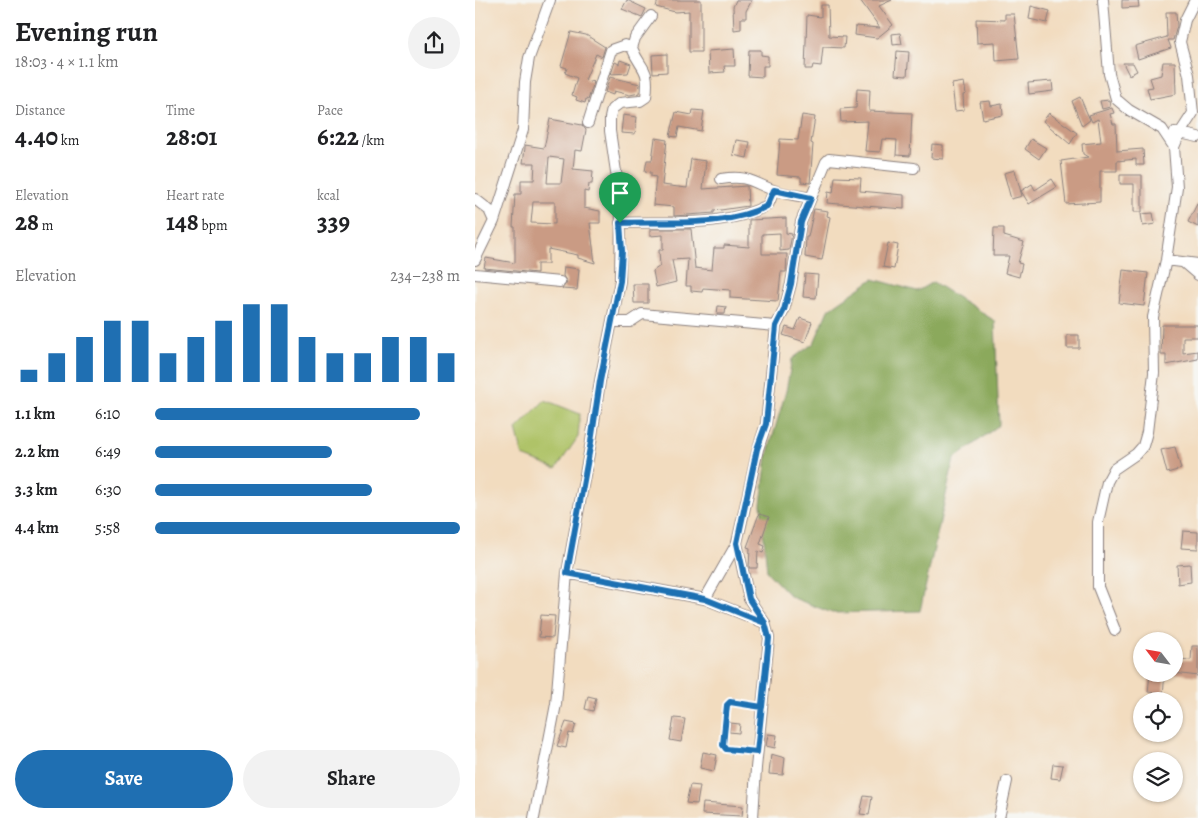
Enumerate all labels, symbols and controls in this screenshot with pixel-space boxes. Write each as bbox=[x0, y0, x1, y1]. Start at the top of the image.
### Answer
text: Evening run bbox=[15, 13, 158, 51]
button: share bbox=[408, 17, 460, 69]
text: 18:03 · 4 × 1.1 km bbox=[15, 51, 119, 73]
text: Distance bbox=[15, 101, 65, 120]
text: Time bbox=[166, 101, 195, 120]
text: Pace bbox=[317, 101, 343, 120]
text: 4.40 bbox=[15, 120, 58, 154]
text: 28:01 bbox=[166, 120, 218, 154]
text: 6:22 bbox=[317, 120, 359, 154]
text: km bbox=[58, 131, 79, 150]
text: /km bbox=[359, 131, 385, 150]
pin bbox=[599, 172, 641, 223]
icon: arrive bbox=[606, 179, 634, 207]
text: Elevation bbox=[15, 186, 69, 205]
text: Heart rate bbox=[166, 186, 224, 205]
text: kcal bbox=[317, 186, 339, 205]
text: 28 bbox=[15, 205, 39, 239]
text: 148 bbox=[166, 205, 199, 239]
text: 339 bbox=[317, 205, 350, 239]
text: m bbox=[39, 216, 54, 235]
text: bpm bbox=[199, 216, 228, 235]
text: Elevation bbox=[15, 265, 76, 287]
text: 234–238 m bbox=[390, 265, 460, 287]
text: 1.1 km bbox=[15, 403, 55, 425]
text: 6:10 bbox=[95, 403, 120, 425]
text: 2.2 km bbox=[15, 441, 59, 463]
text: 6:49 bbox=[95, 441, 121, 463]
text: 3.3 km bbox=[15, 479, 58, 501]
text: 6:30 bbox=[95, 479, 121, 501]
text: 4.4 km bbox=[15, 517, 59, 539]
text: 5:58 bbox=[95, 517, 120, 539]
north arrow bbox=[1133, 632, 1183, 682]
map controls bbox=[1133, 632, 1183, 802]
button: locate bbox=[1133, 692, 1183, 742]
button: Save bbox=[15, 750, 233, 808]
button: Share bbox=[243, 750, 460, 808]
button: layers bbox=[1133, 752, 1183, 802]

